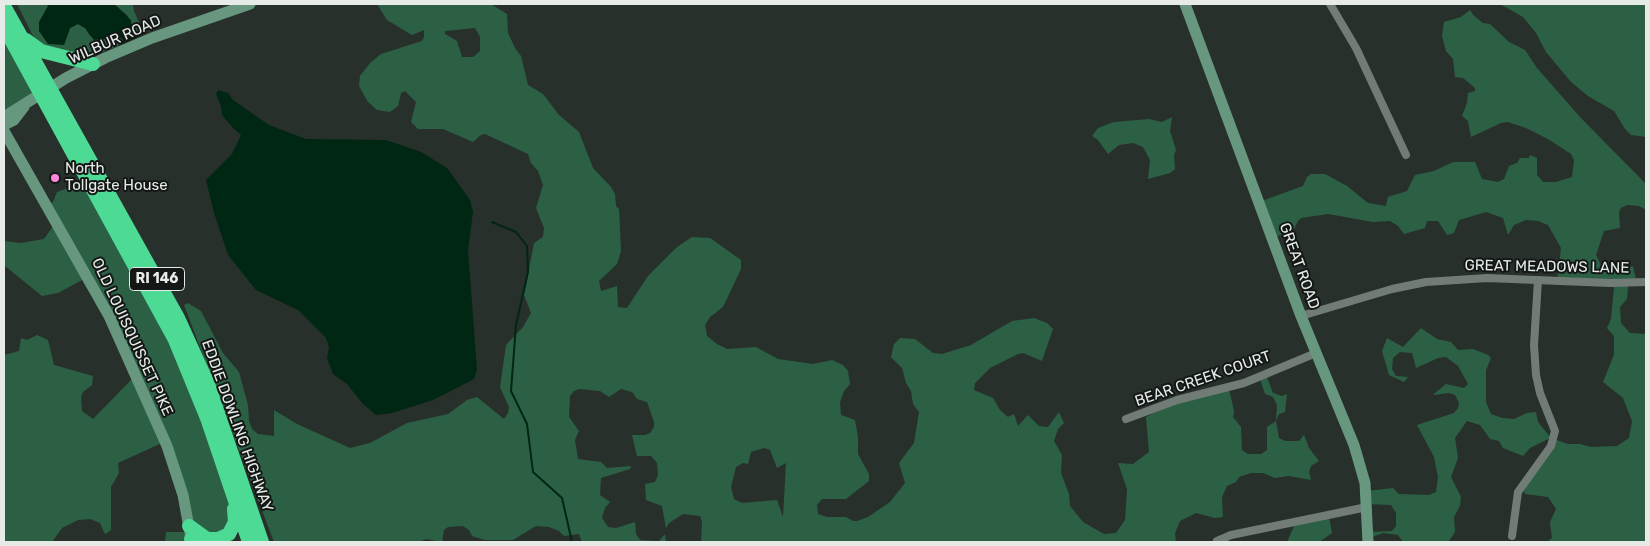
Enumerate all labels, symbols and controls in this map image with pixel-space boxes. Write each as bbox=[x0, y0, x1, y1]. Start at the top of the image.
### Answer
street label: WILBUR ROAD bbox=[66, 12, 164, 68]
place label: North Tollgate House bbox=[65, 160, 168, 195]
marker: North Tollgate House bbox=[49, 172, 61, 184]
street label: GREAT ROAD bbox=[1275, 220, 1323, 312]
street label: OLD LOUISQUISSET PIKE bbox=[88, 255, 176, 419]
street label: GREAT MEADOWS LANE bbox=[1464, 257, 1630, 277]
road number: RI 146 bbox=[130, 268, 184, 290]
street label: EDDIE DOWLING HIGHWAY bbox=[197, 337, 277, 515]
street label: BEAR CREEK COURT bbox=[1133, 347, 1273, 411]

